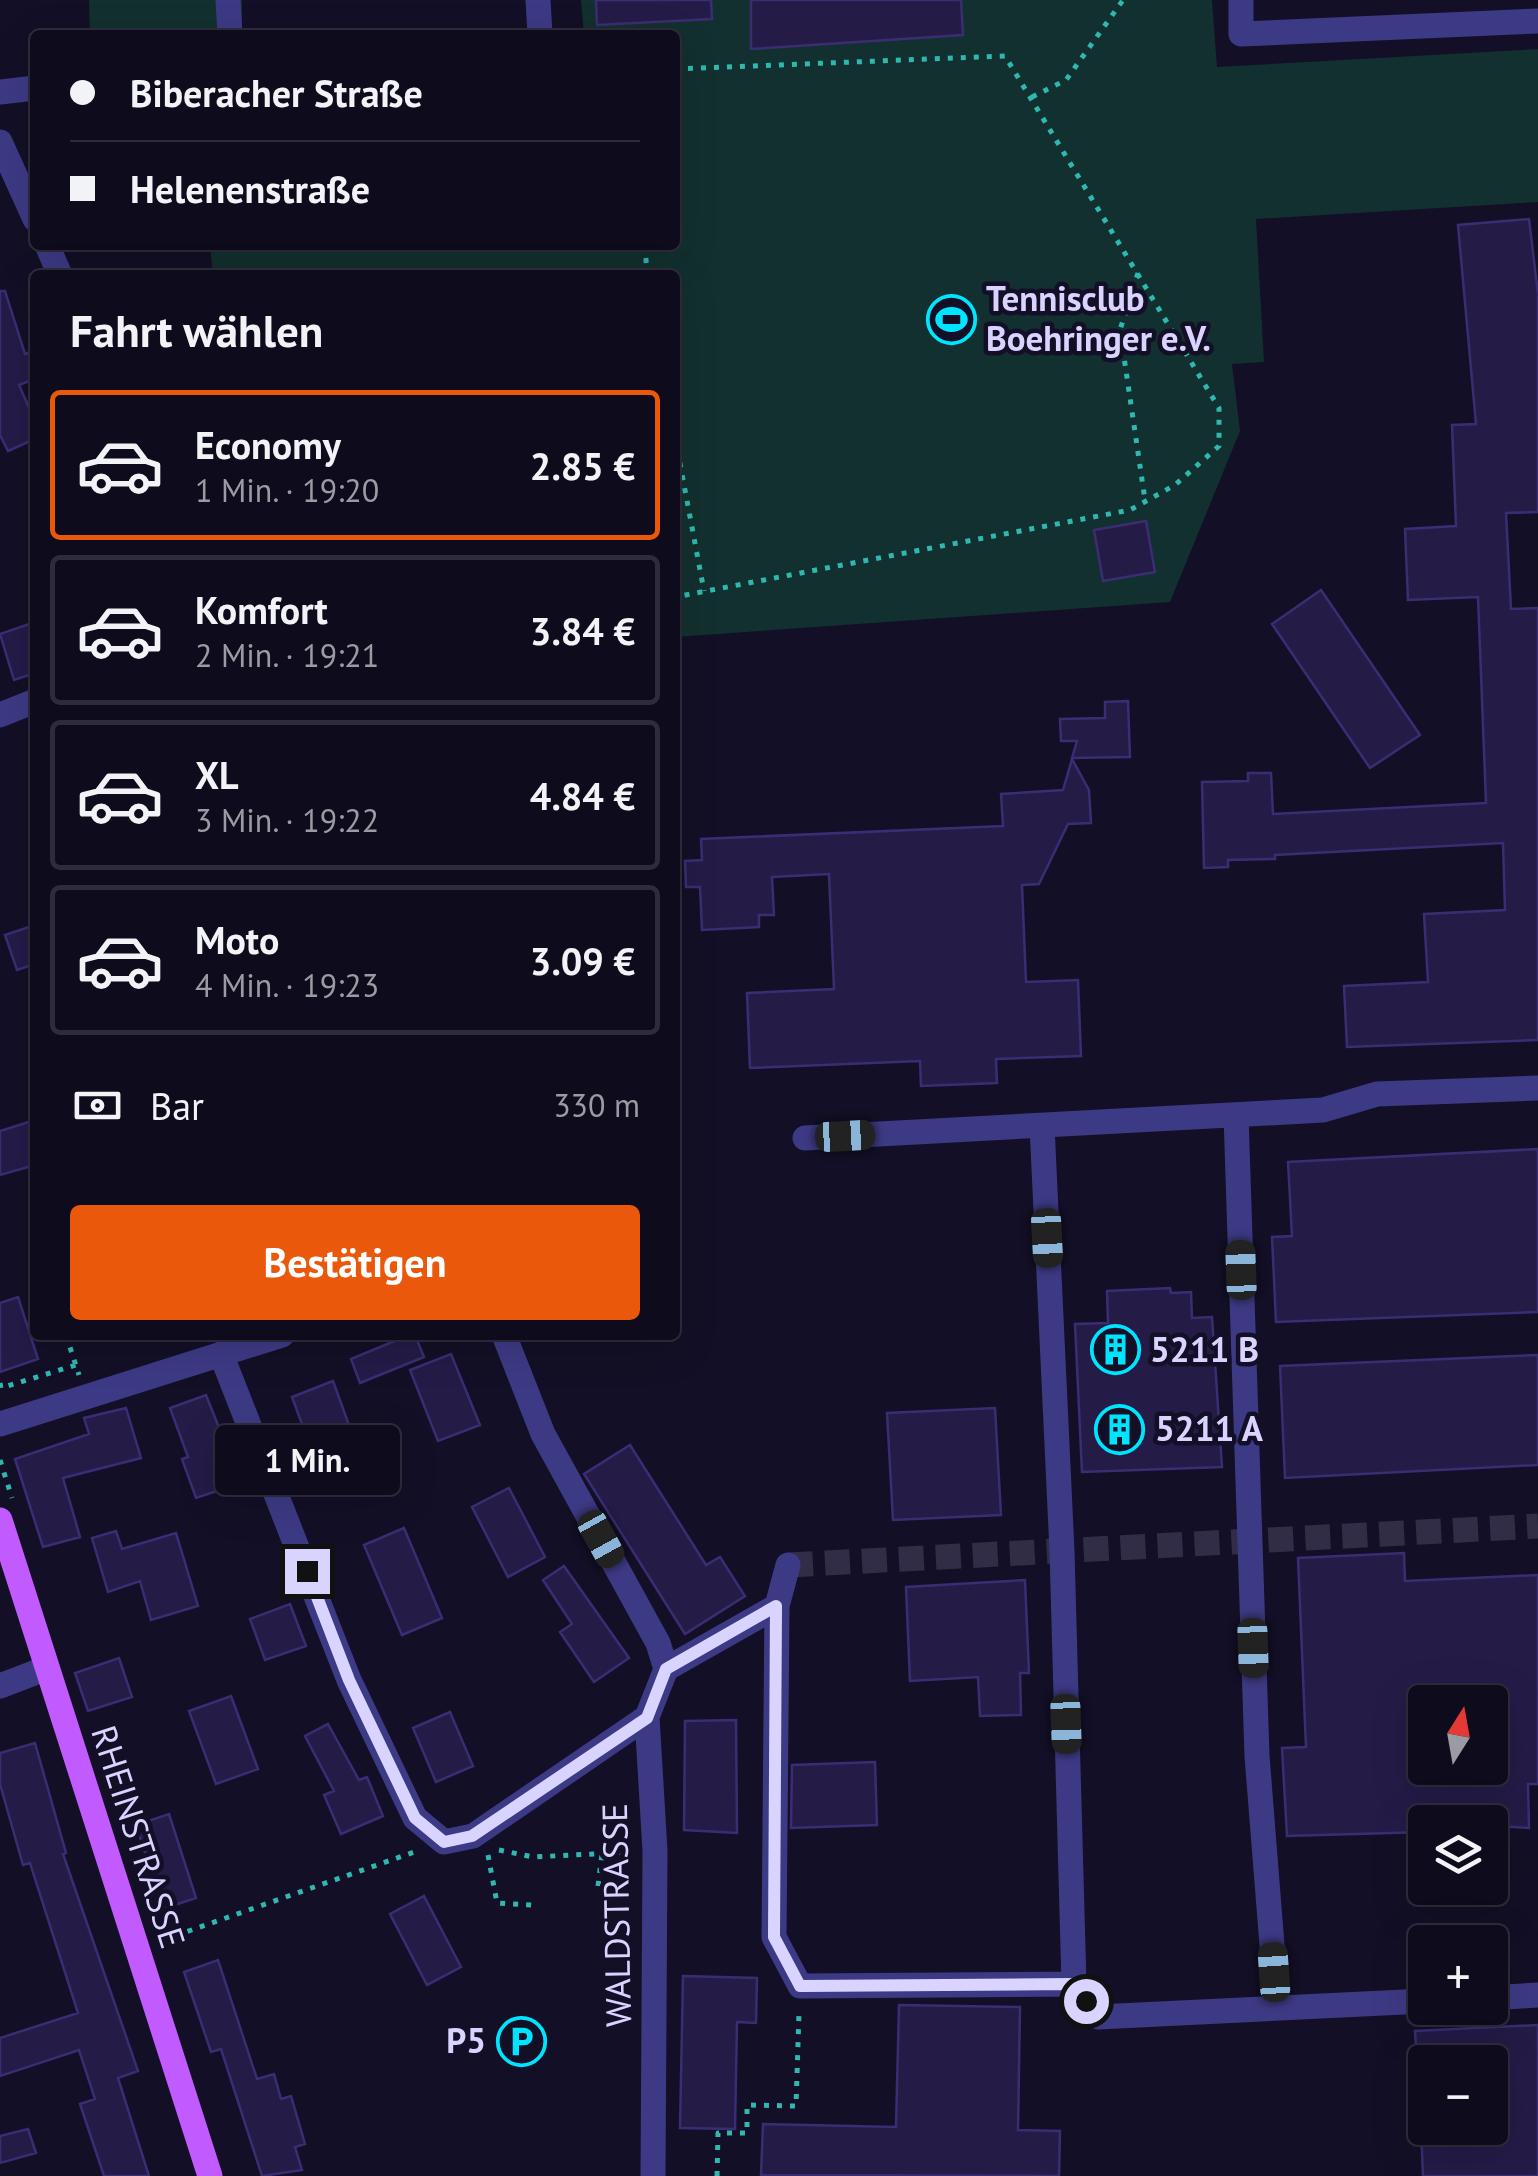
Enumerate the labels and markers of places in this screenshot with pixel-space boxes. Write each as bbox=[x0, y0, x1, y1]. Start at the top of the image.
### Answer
place label: Tennisclub Boehringer e.V. bbox=[986, 275, 1211, 361]
sports icon: Tennisclub Boehringer e.V. bbox=[925, 293, 977, 345]
building icon: 5211 B bbox=[1089, 1324, 1141, 1376]
place label: 5211 B bbox=[1150, 1326, 1259, 1372]
building icon: 5211 A bbox=[1094, 1403, 1146, 1455]
place label: 5211 A bbox=[1155, 1405, 1264, 1451]
parking icon: P5 bbox=[495, 2015, 547, 2067]
place label: P5 bbox=[446, 2017, 486, 2063]

